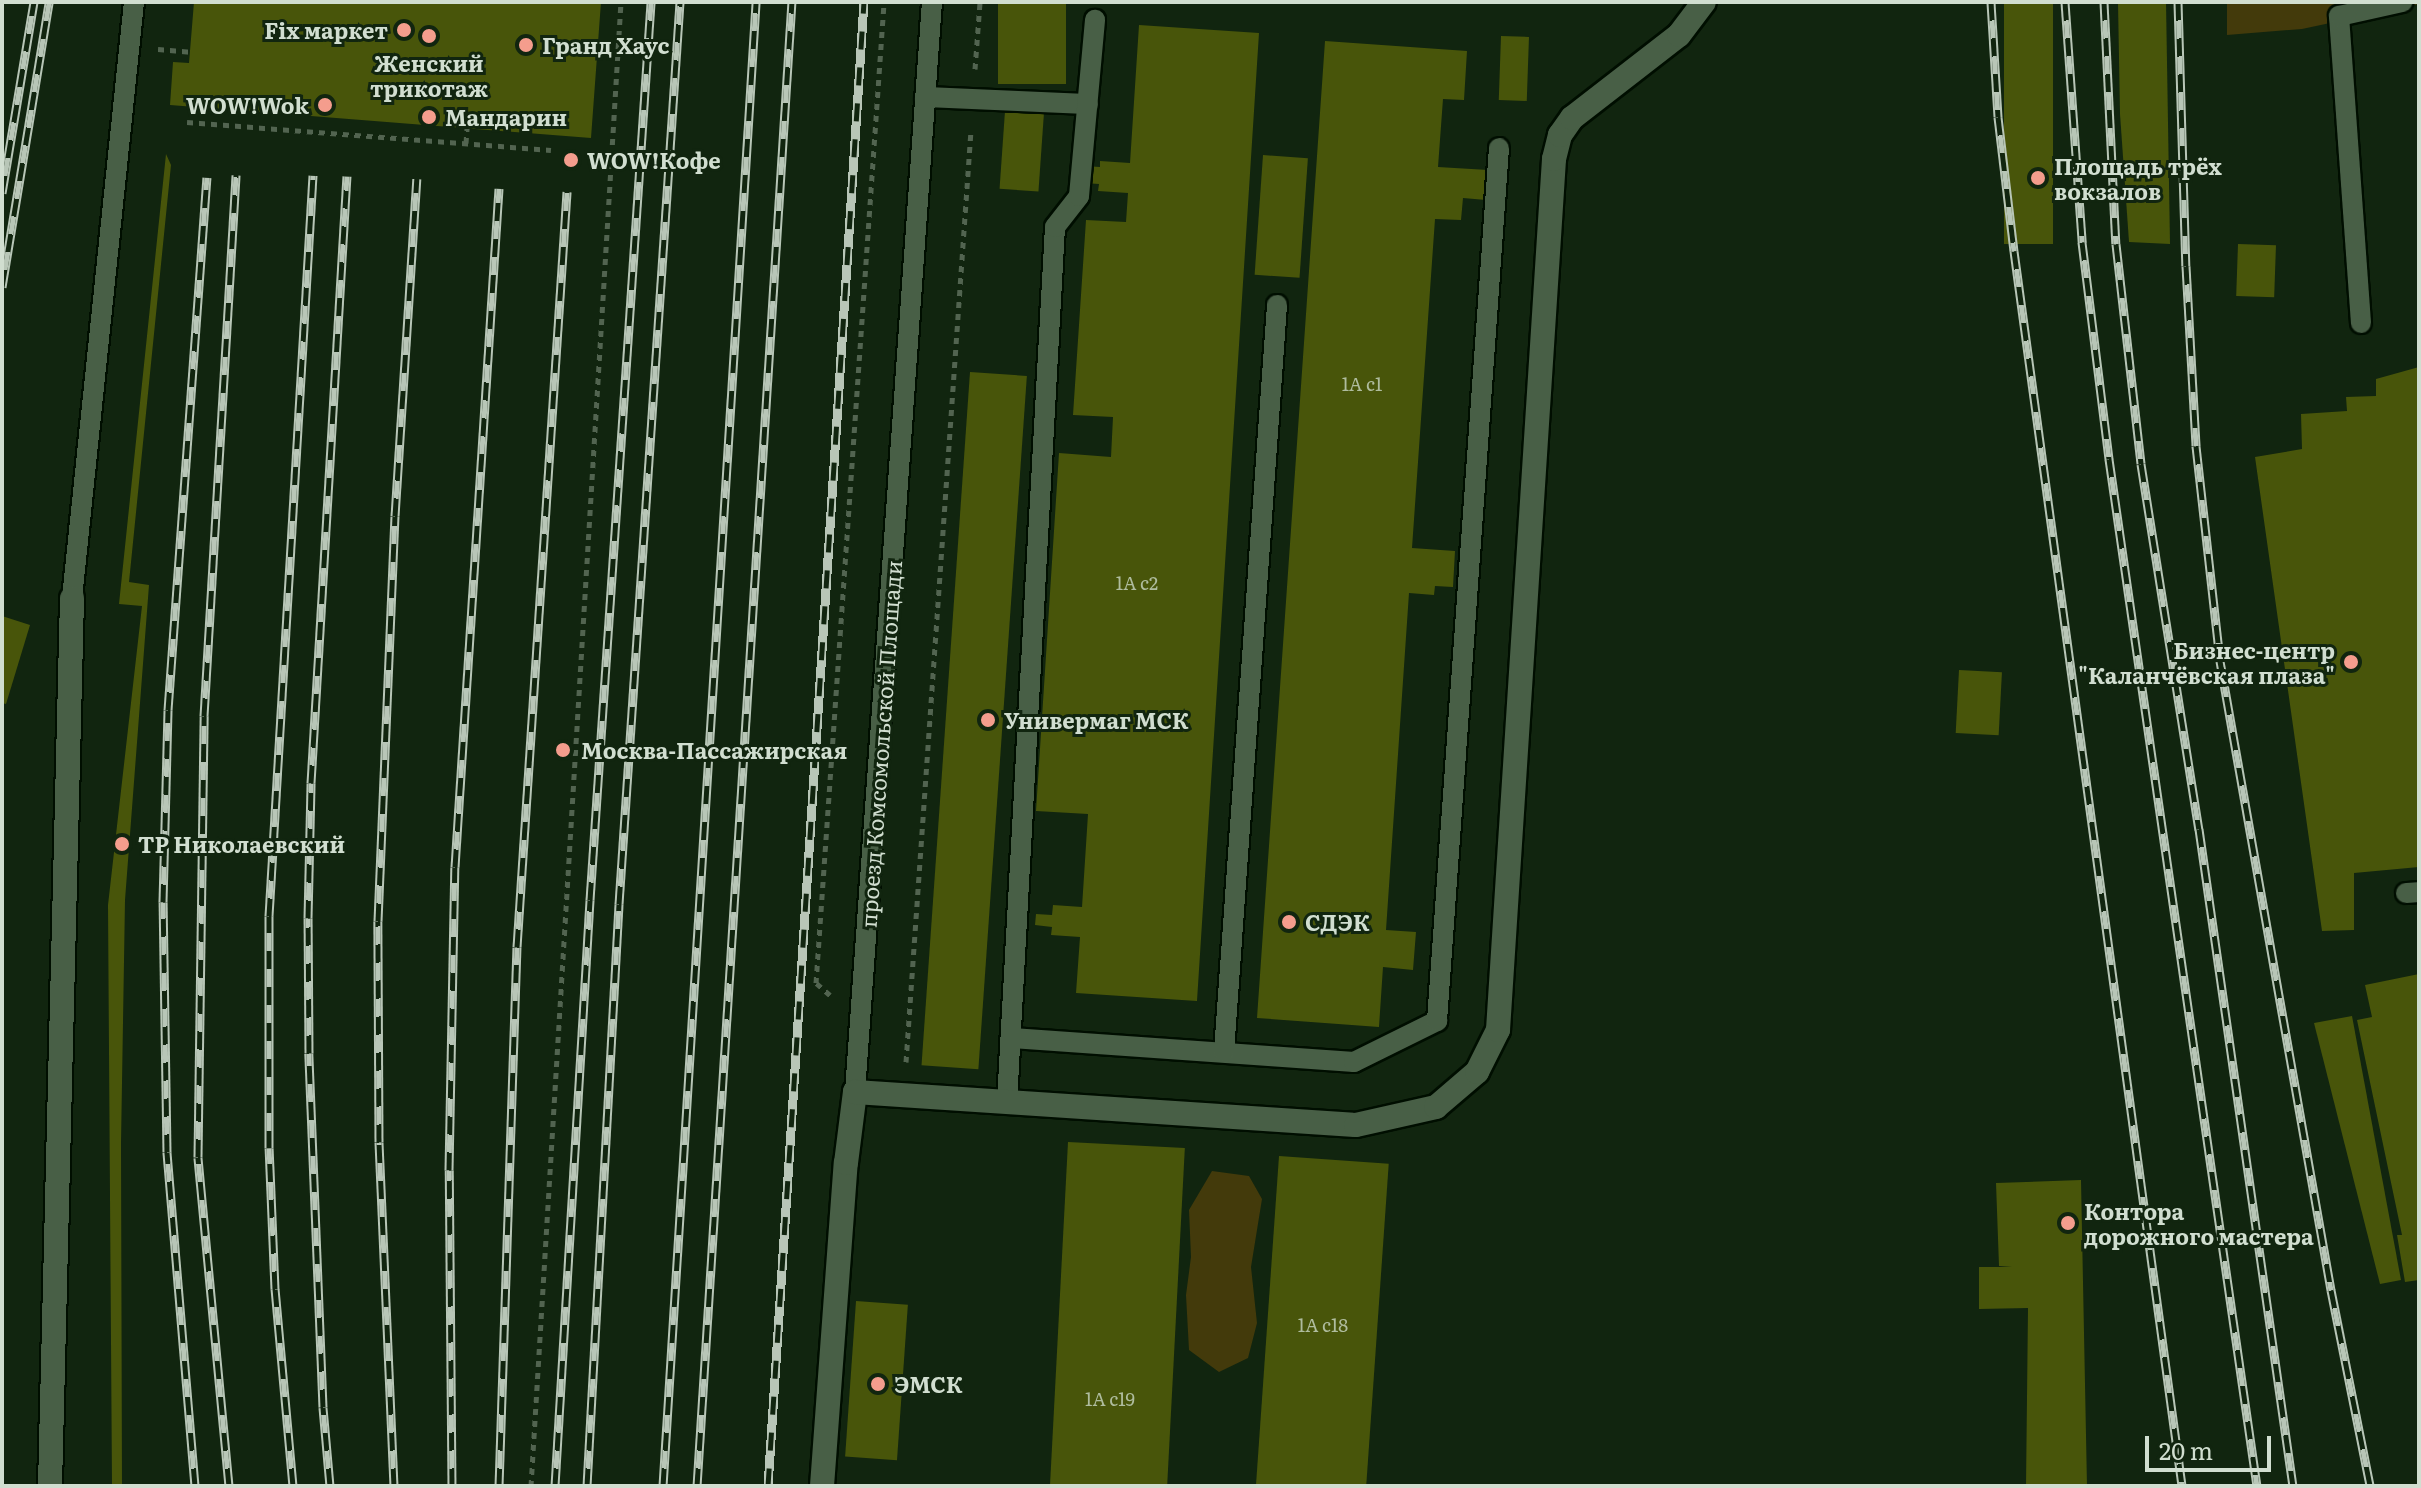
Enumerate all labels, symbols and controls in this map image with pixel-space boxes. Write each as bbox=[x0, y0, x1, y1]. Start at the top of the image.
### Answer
place label: Fix маркет bbox=[264, 17, 388, 43]
marker: Fix маркет bbox=[395, 21, 413, 39]
marker: Женский трикотаж bbox=[420, 27, 438, 45]
place label: Гранд Хаус bbox=[542, 32, 669, 58]
marker: Гранд Хаус bbox=[517, 36, 535, 54]
place label: Женский трикотаж bbox=[370, 49, 488, 100]
place label: WOW!Wok bbox=[186, 92, 309, 118]
marker: WOW!Wok bbox=[316, 96, 334, 114]
place label: Мандарин bbox=[445, 104, 567, 130]
marker: Мандарин bbox=[420, 108, 438, 126]
place label: WOW!Кофе bbox=[587, 147, 721, 173]
marker: WOW!Кофе bbox=[562, 151, 580, 169]
place label: Площадь трёх вокзалов bbox=[2054, 152, 2222, 204]
marker: Площадь трёх вокзалов bbox=[2029, 169, 2047, 187]
house number: 1А с1 bbox=[1342, 373, 1382, 395]
street label: проезд Комсомольской Площади bbox=[854, 559, 906, 929]
house number: 1А с2 bbox=[1116, 572, 1158, 594]
place label: Бизнес-центр "Каланчёвская плаза" bbox=[2078, 636, 2335, 688]
marker: Бизнес-центр "Каланчёвская плаза" bbox=[2342, 653, 2360, 671]
place label: Универмаг МСК bbox=[1004, 707, 1189, 733]
marker: Универмаг МСК bbox=[979, 711, 997, 729]
place label: Москва-Пассажирская bbox=[581, 737, 847, 763]
marker: Москва-Пассажирская bbox=[552, 739, 574, 761]
place label: ТР Николаевский bbox=[138, 831, 345, 857]
marker: ТР Николаевский bbox=[113, 835, 131, 853]
place label: СДЭК bbox=[1305, 909, 1370, 935]
marker: СДЭК bbox=[1280, 913, 1298, 931]
place label: Контора дорожного мастера bbox=[2084, 1197, 2314, 1248]
marker: Контора дорожного мастера bbox=[2059, 1214, 2077, 1232]
house number: 1А с18 bbox=[1298, 1314, 1348, 1336]
place label: ЭМСК bbox=[894, 1371, 963, 1397]
marker: ЭМСК bbox=[869, 1375, 887, 1393]
house number: 1А с19 bbox=[1085, 1388, 1135, 1410]
scale bar bbox=[2149, 1420, 2275, 1470]
text: 20 m bbox=[2159, 1432, 2213, 1467]

